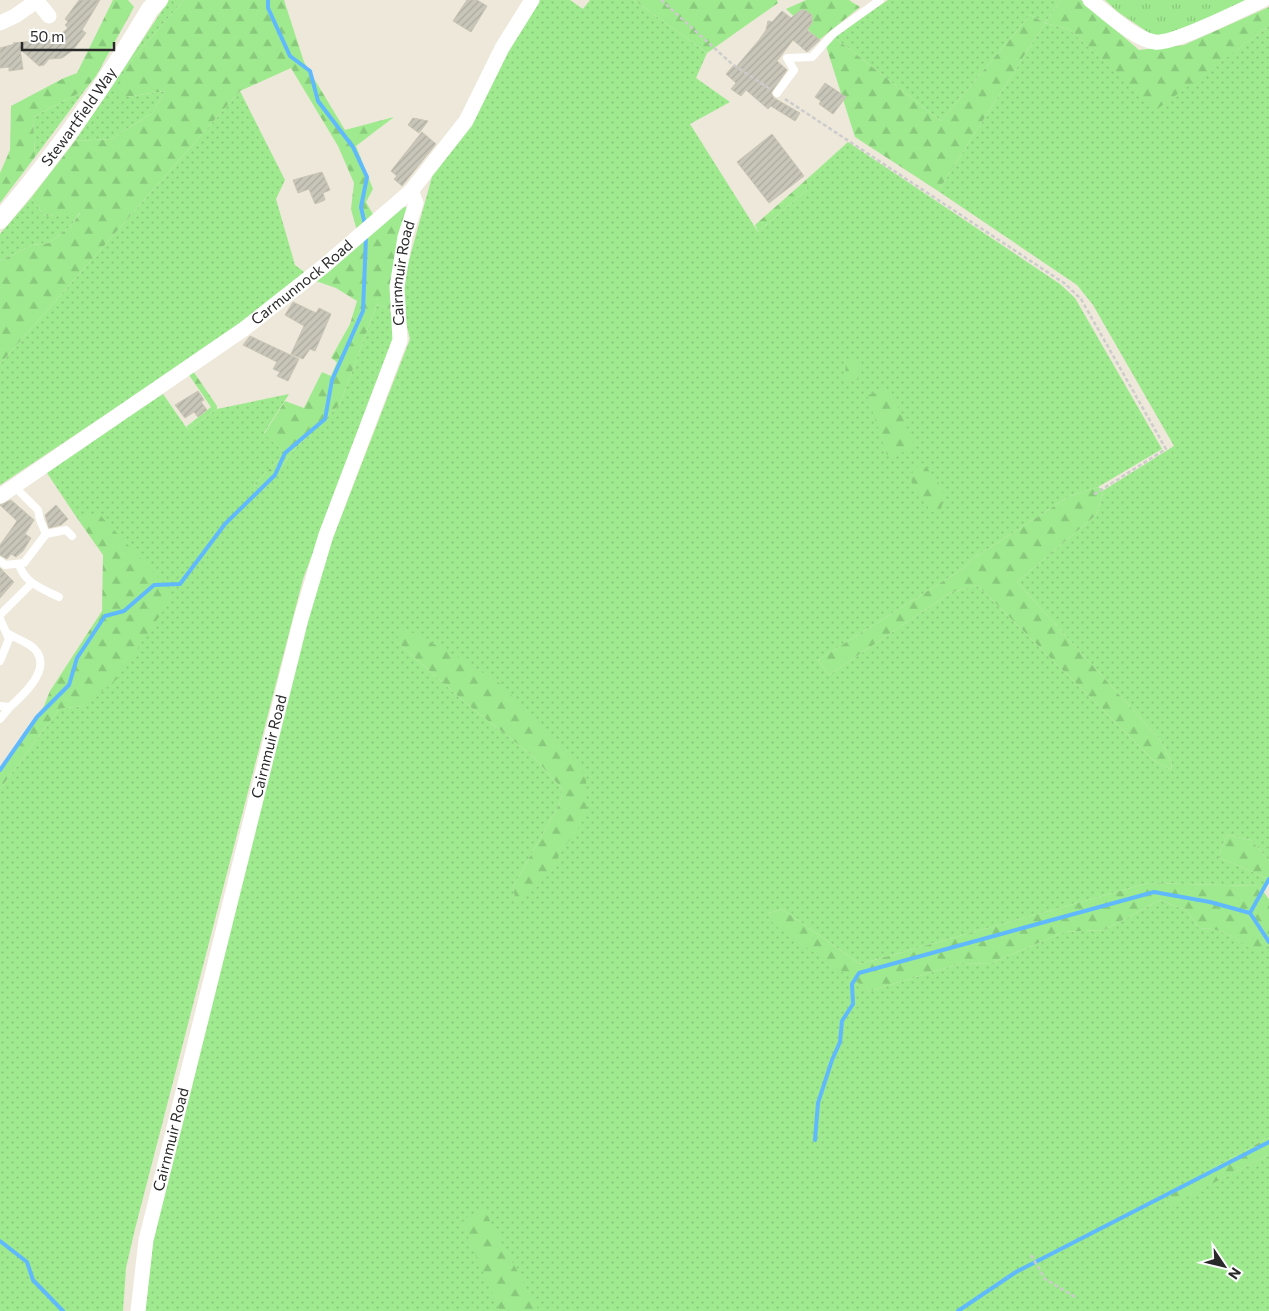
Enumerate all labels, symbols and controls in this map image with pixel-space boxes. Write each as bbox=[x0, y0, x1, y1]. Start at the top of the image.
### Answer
scale bar bbox=[22, 20, 115, 52]
text: 50 m bbox=[30, 27, 64, 45]
street label: Stewartfield Way bbox=[37, 63, 120, 169]
street label: Cairnmuir Road bbox=[387, 218, 418, 326]
street label: Carmunnock Road bbox=[247, 235, 356, 328]
street label: Cairnmuir Road bbox=[247, 693, 290, 800]
street label: Cairnmuir Road bbox=[149, 1086, 192, 1193]
north arrow bbox=[1199, 1241, 1249, 1291]
text: N bbox=[1225, 1265, 1245, 1283]

